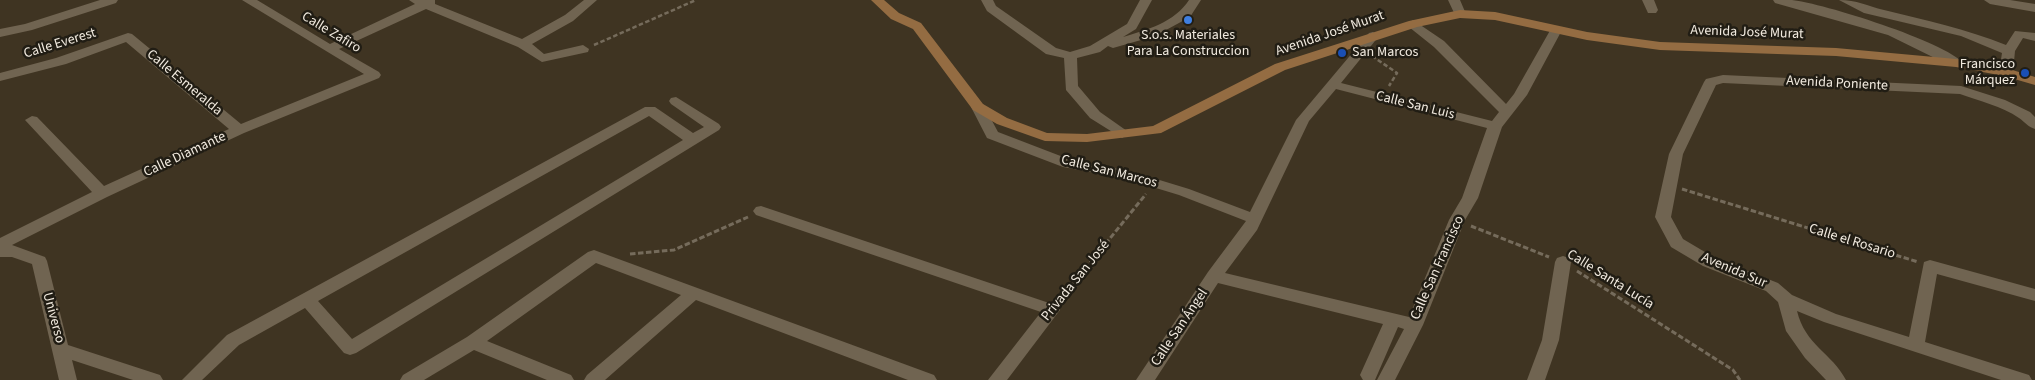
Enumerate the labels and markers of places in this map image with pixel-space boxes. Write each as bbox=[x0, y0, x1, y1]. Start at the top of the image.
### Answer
marker: S.o.s. Materiales Para La Construccion bbox=[1182, 14, 1194, 26]
place label: S.o.s. Materiales Para La Construccion bbox=[1127, 28, 1249, 60]
place label: San Marcos bbox=[1352, 45, 1418, 61]
marker: San Marcos bbox=[1336, 47, 1348, 59]
place label: Francisco Márquez bbox=[1960, 57, 2015, 90]
marker: Francisco Márquez bbox=[2019, 67, 2031, 79]

